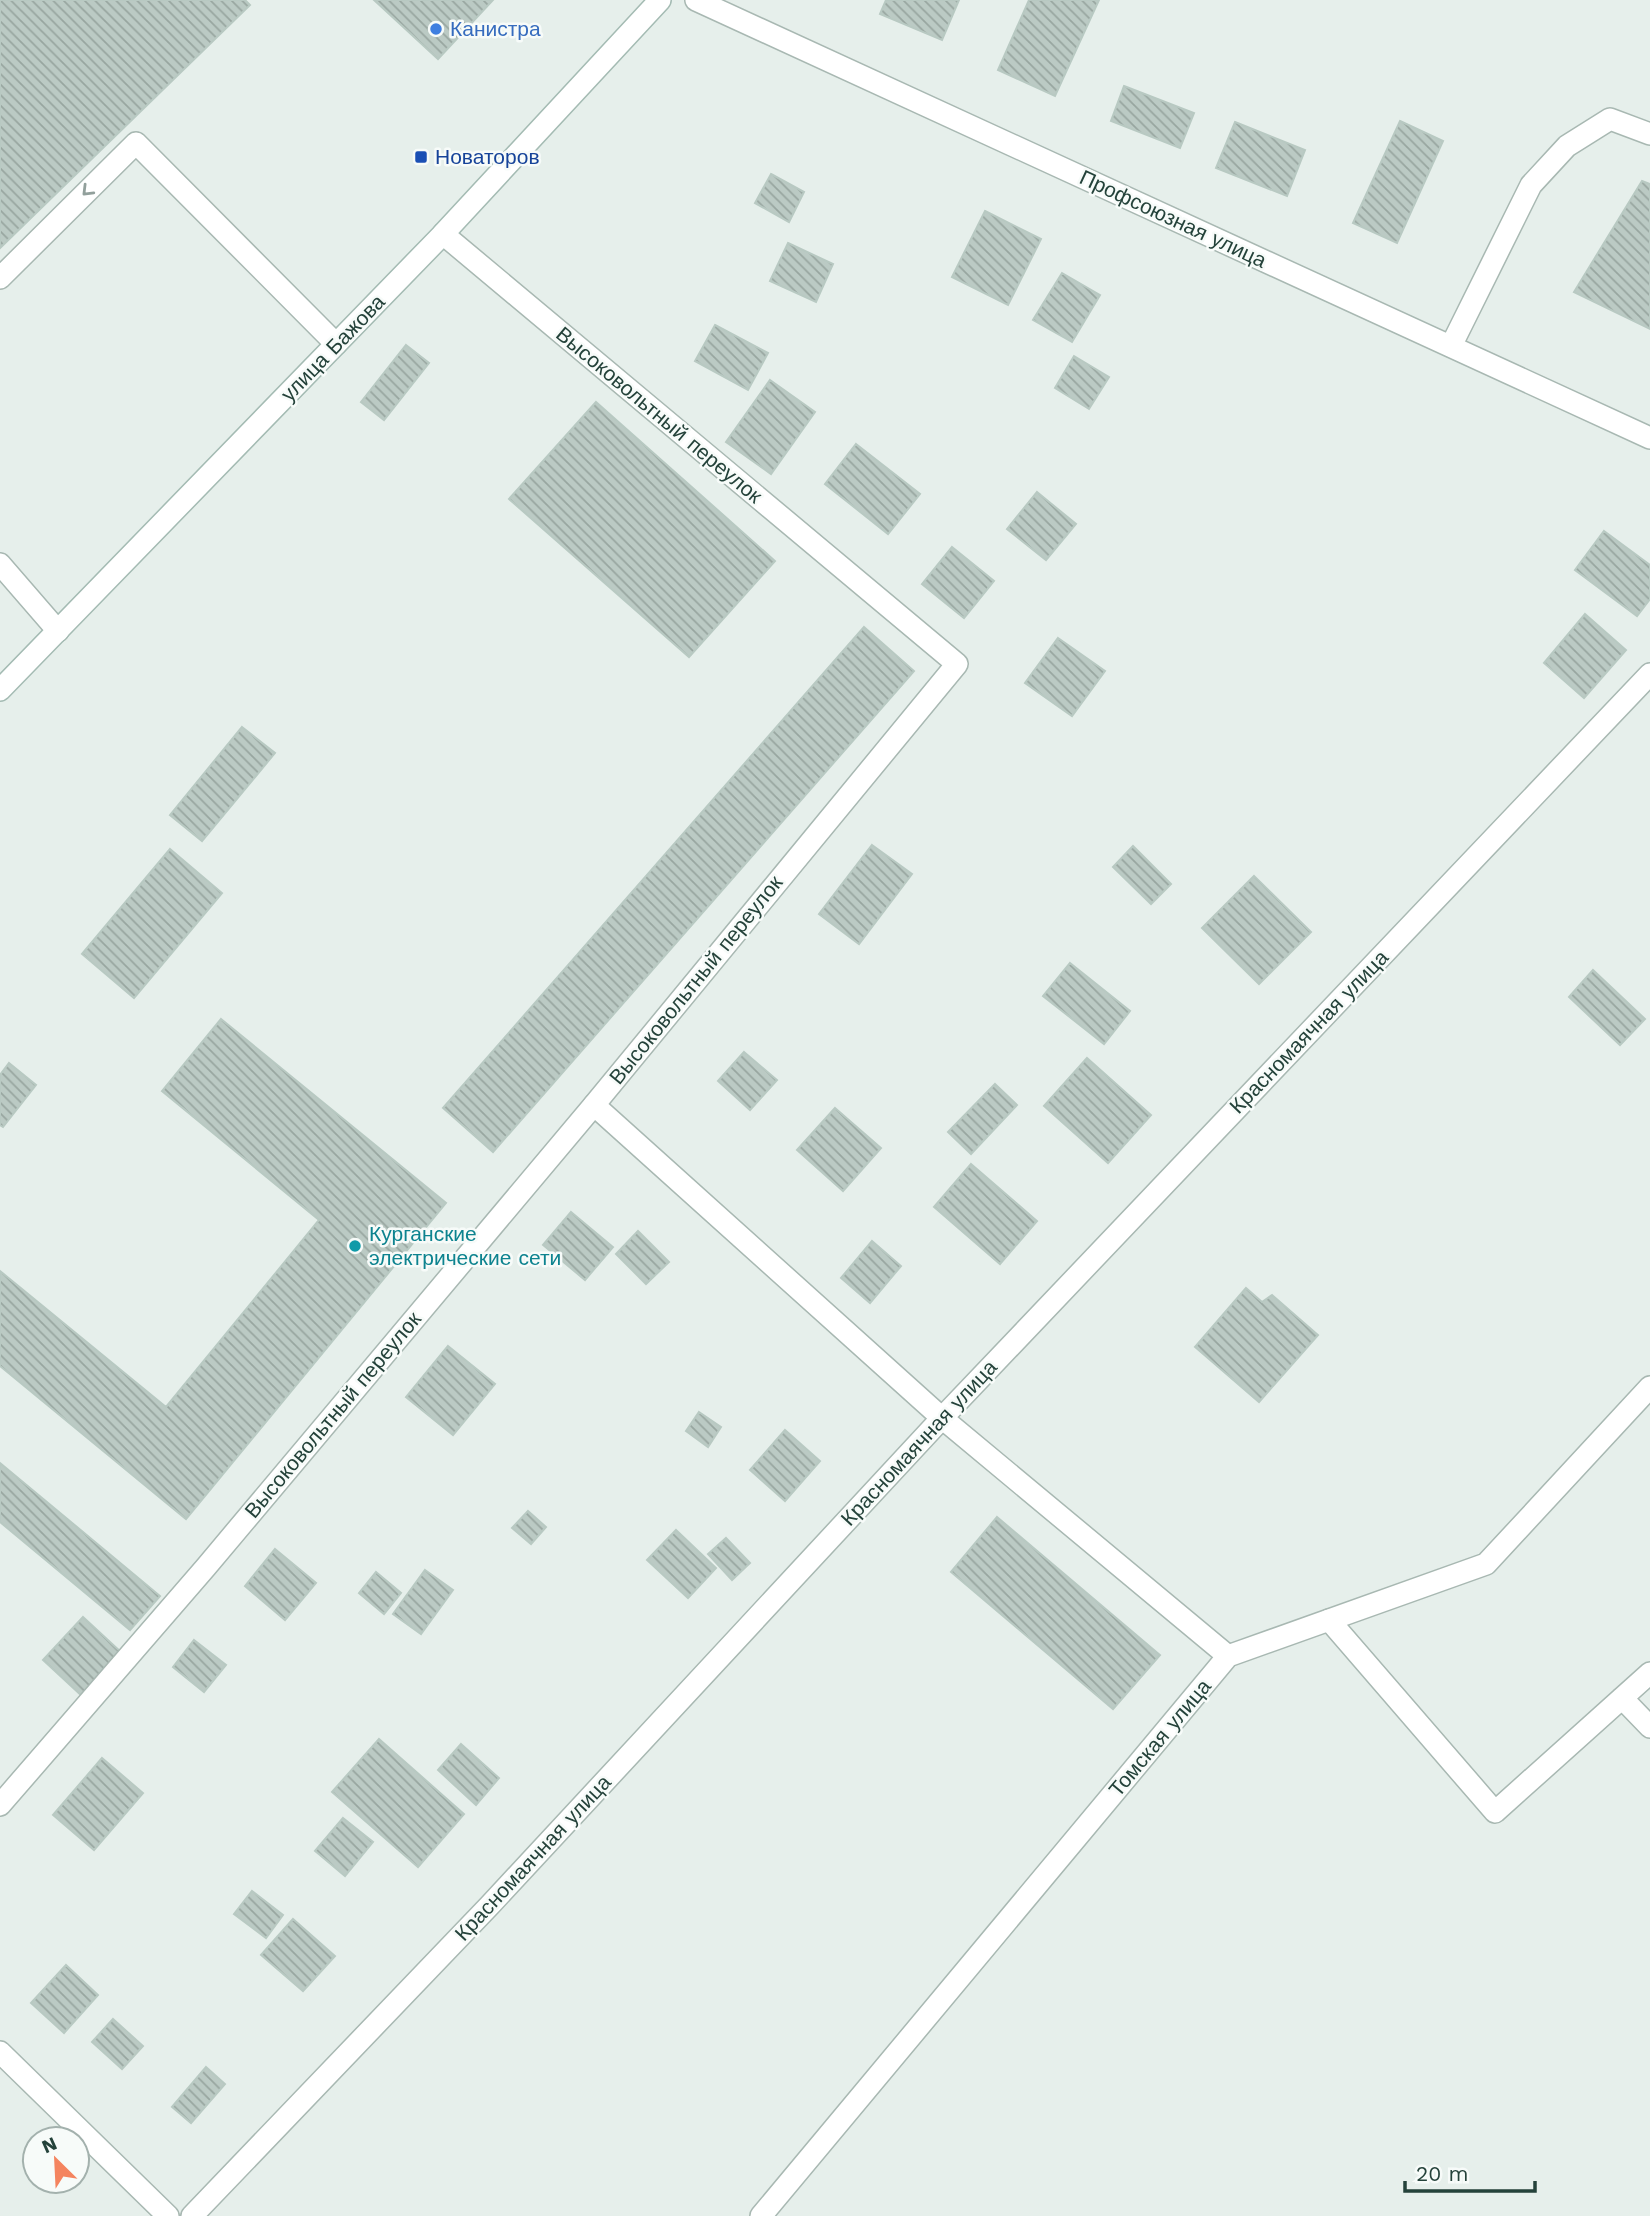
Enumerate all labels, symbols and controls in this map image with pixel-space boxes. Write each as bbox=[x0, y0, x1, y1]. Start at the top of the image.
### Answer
place label: Канистра bbox=[450, 16, 541, 41]
marker: Канистра bbox=[428, 21, 444, 37]
place label: Новаторов bbox=[435, 144, 540, 169]
marker: Новаторов bbox=[413, 149, 429, 165]
street label: Профсоюзная улица bbox=[1076, 164, 1271, 273]
one-way arrow bbox=[83, 183, 95, 195]
street label: улица Бажова bbox=[275, 289, 390, 406]
street label: Высоковольтный переулок bbox=[551, 321, 768, 509]
street label: Высоковольтный переулок bbox=[604, 870, 788, 1089]
street label: Красномаячная улица bbox=[1224, 945, 1393, 1119]
place label: Курганские электрические сети bbox=[369, 1221, 561, 1270]
marker: Курганские электрические сети bbox=[347, 1238, 363, 1254]
street label: Высоковольтный переулок bbox=[239, 1306, 427, 1523]
street label: Красномаячная улица bbox=[835, 1354, 1002, 1531]
street label: Томская улица bbox=[1103, 1674, 1216, 1801]
street label: Красномаячная улица bbox=[449, 1769, 616, 1946]
north arrow bbox=[21, 2125, 91, 2195]
text: N bbox=[38, 2132, 60, 2158]
scale bar bbox=[1405, 2150, 1534, 2194]
text: 20 m bbox=[1416, 2161, 1468, 2186]

